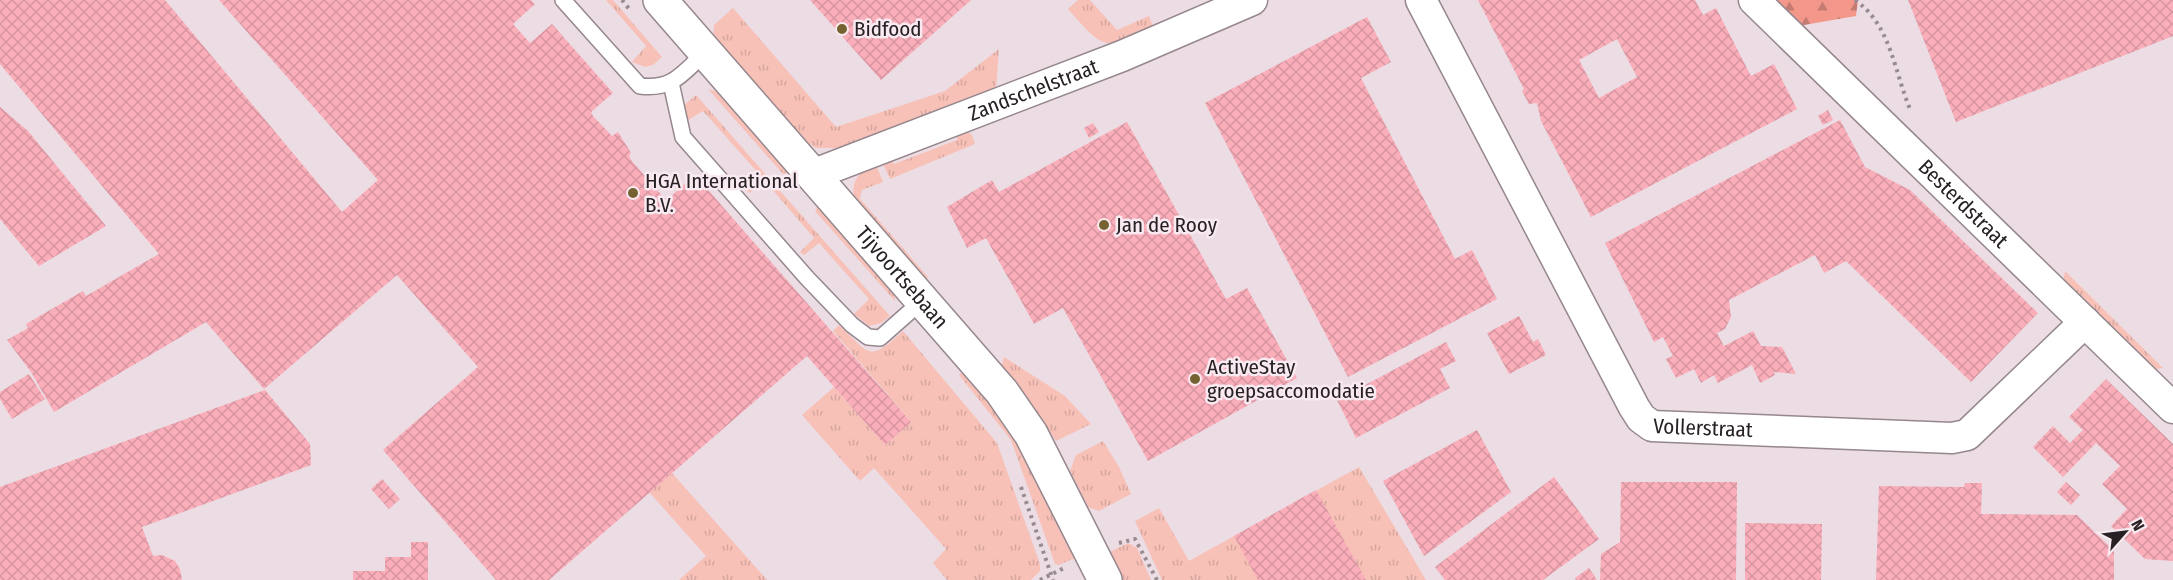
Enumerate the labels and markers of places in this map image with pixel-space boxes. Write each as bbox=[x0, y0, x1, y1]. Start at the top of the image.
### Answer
place label: Bidfood bbox=[854, 16, 922, 42]
marker: Bidfood bbox=[835, 22, 849, 36]
place label: HGA International B.V. bbox=[645, 168, 798, 218]
marker: HGA International B.V. bbox=[626, 186, 640, 200]
place label: Jan de Rooy bbox=[1116, 212, 1218, 238]
marker: Jan de Rooy bbox=[1097, 218, 1111, 232]
place label: ActiveStay groepsaccomodatie bbox=[1207, 354, 1375, 404]
marker: ActiveStay groepsaccomodatie bbox=[1188, 372, 1202, 386]

